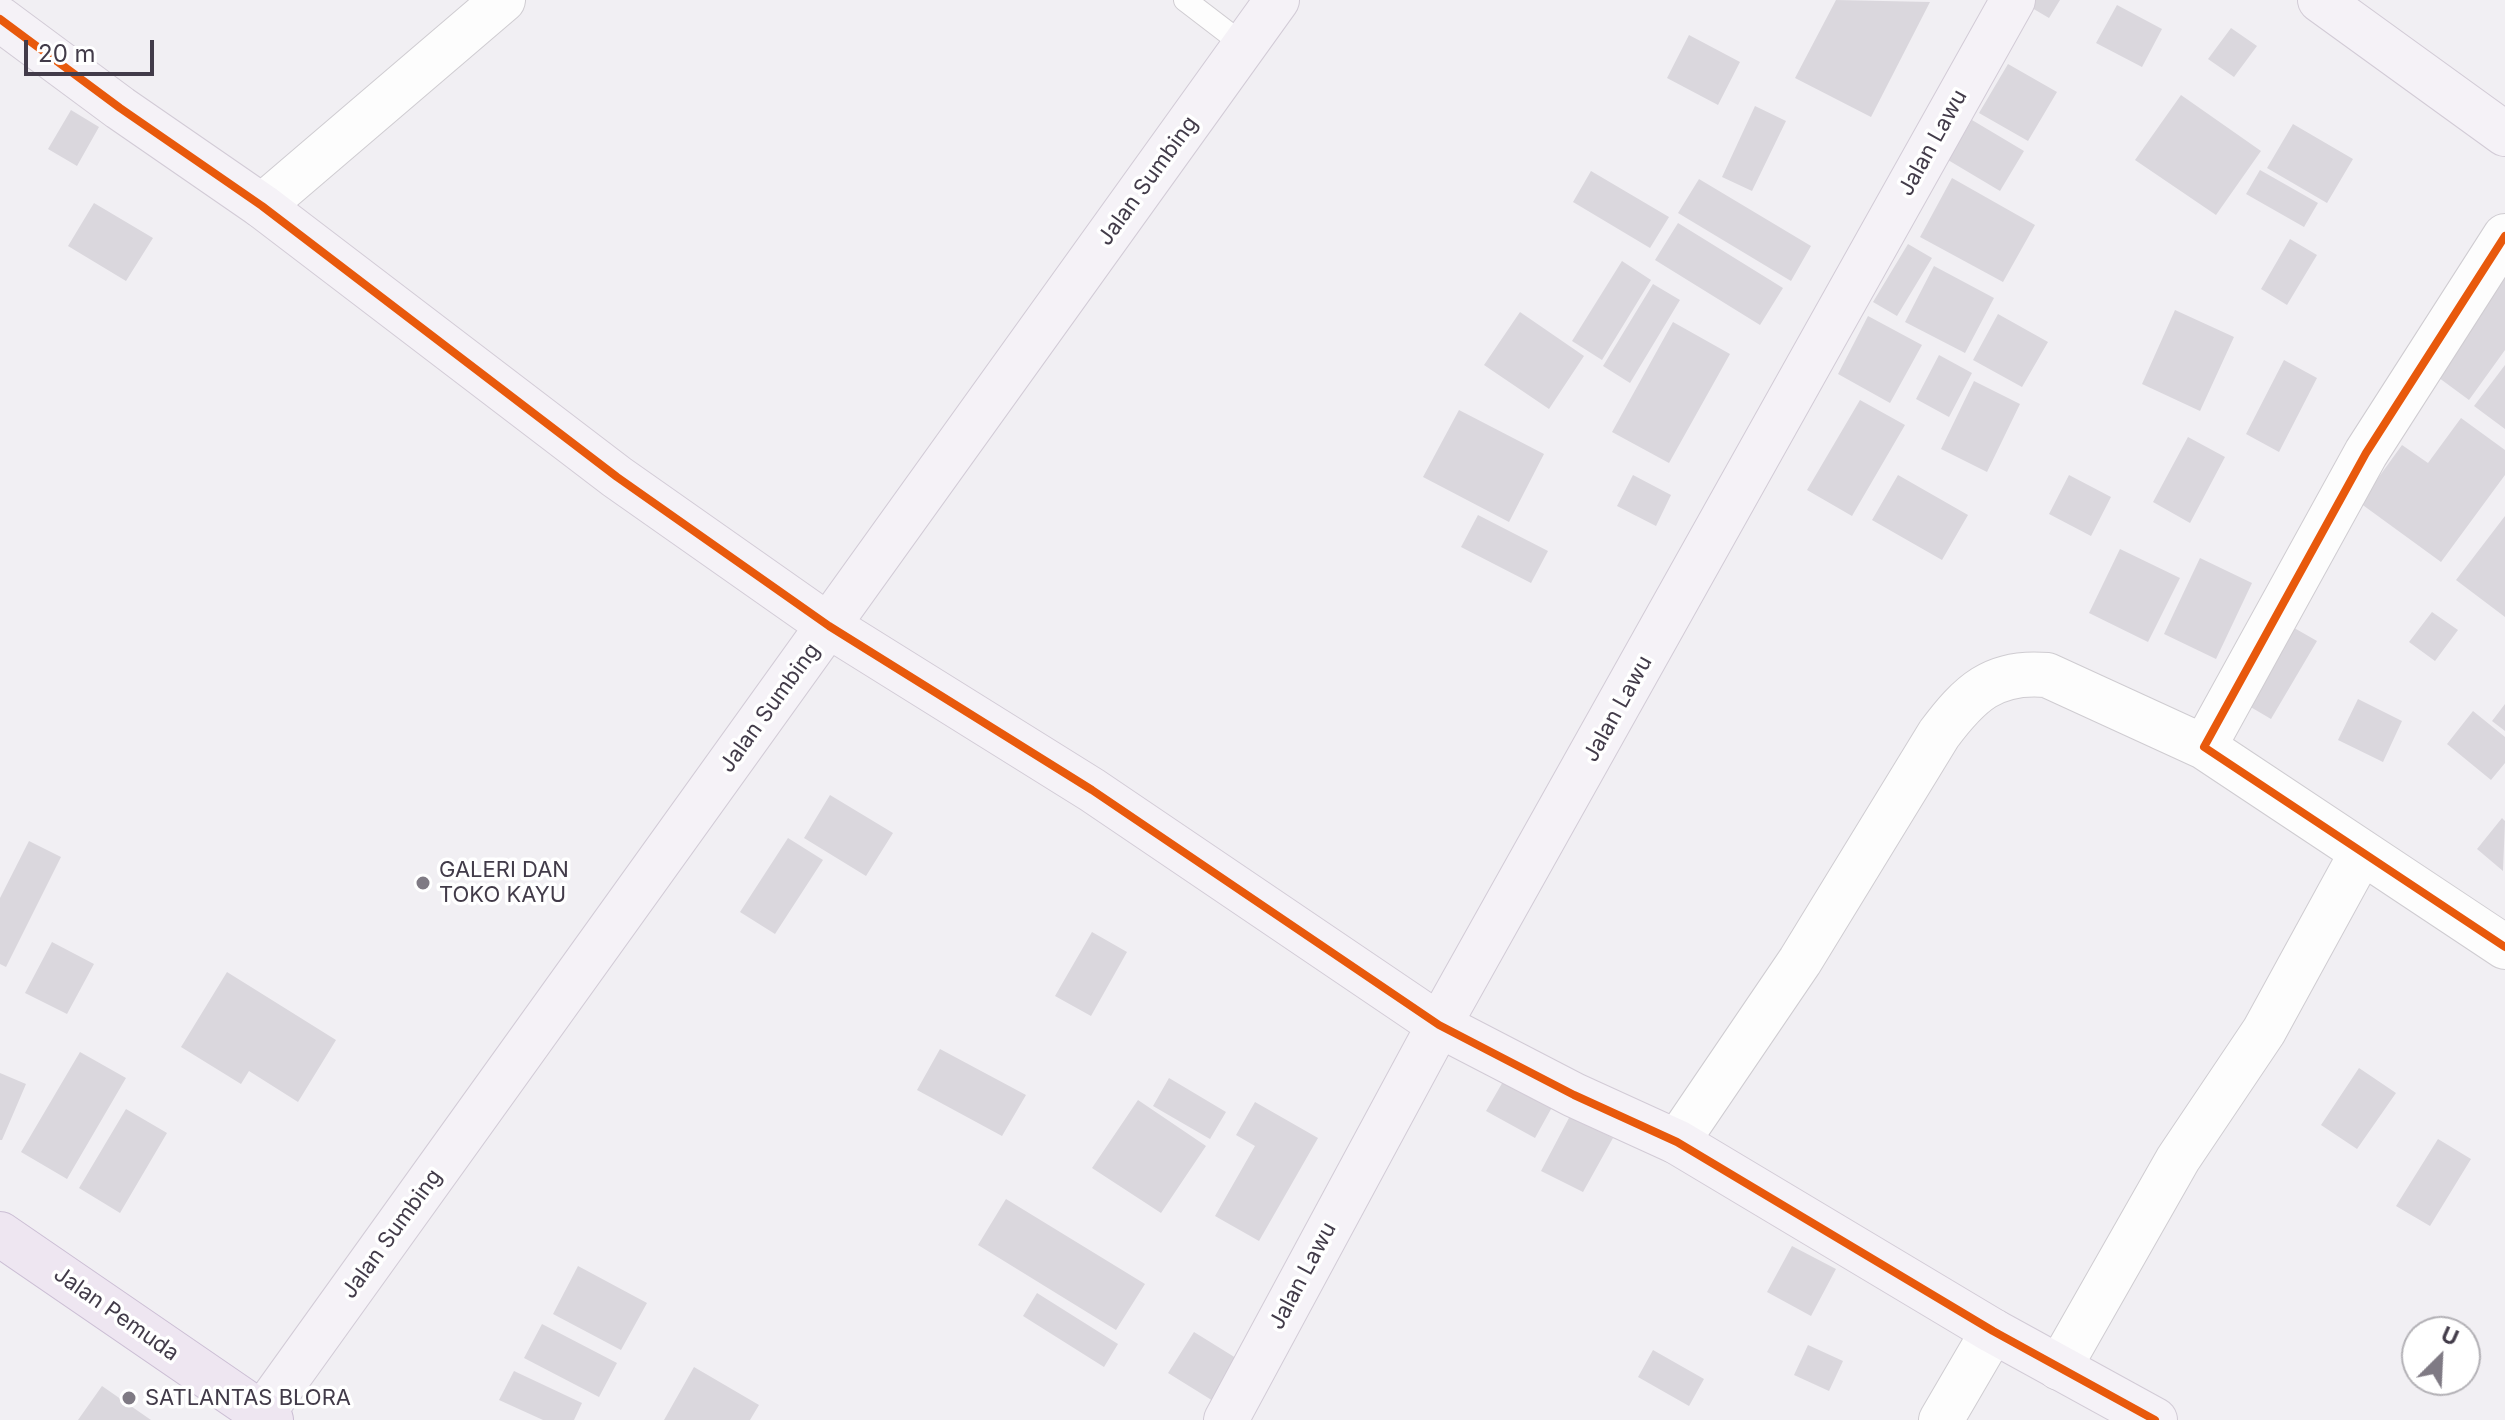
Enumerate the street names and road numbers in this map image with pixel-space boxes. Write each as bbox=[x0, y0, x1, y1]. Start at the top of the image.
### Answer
street label: Jalan Lawu bbox=[1893, 85, 1973, 201]
street label: Jalan Sumbing bbox=[1092, 111, 1204, 251]
street label: Jalan Sumbing bbox=[714, 638, 826, 778]
street label: Jalan Lawu bbox=[1578, 651, 1658, 767]
street label: Jalan Sumbing bbox=[336, 1164, 448, 1304]
street label: Jalan Lawu bbox=[1264, 1218, 1342, 1334]
street label: Jalan Pemuda bbox=[48, 1261, 184, 1367]

